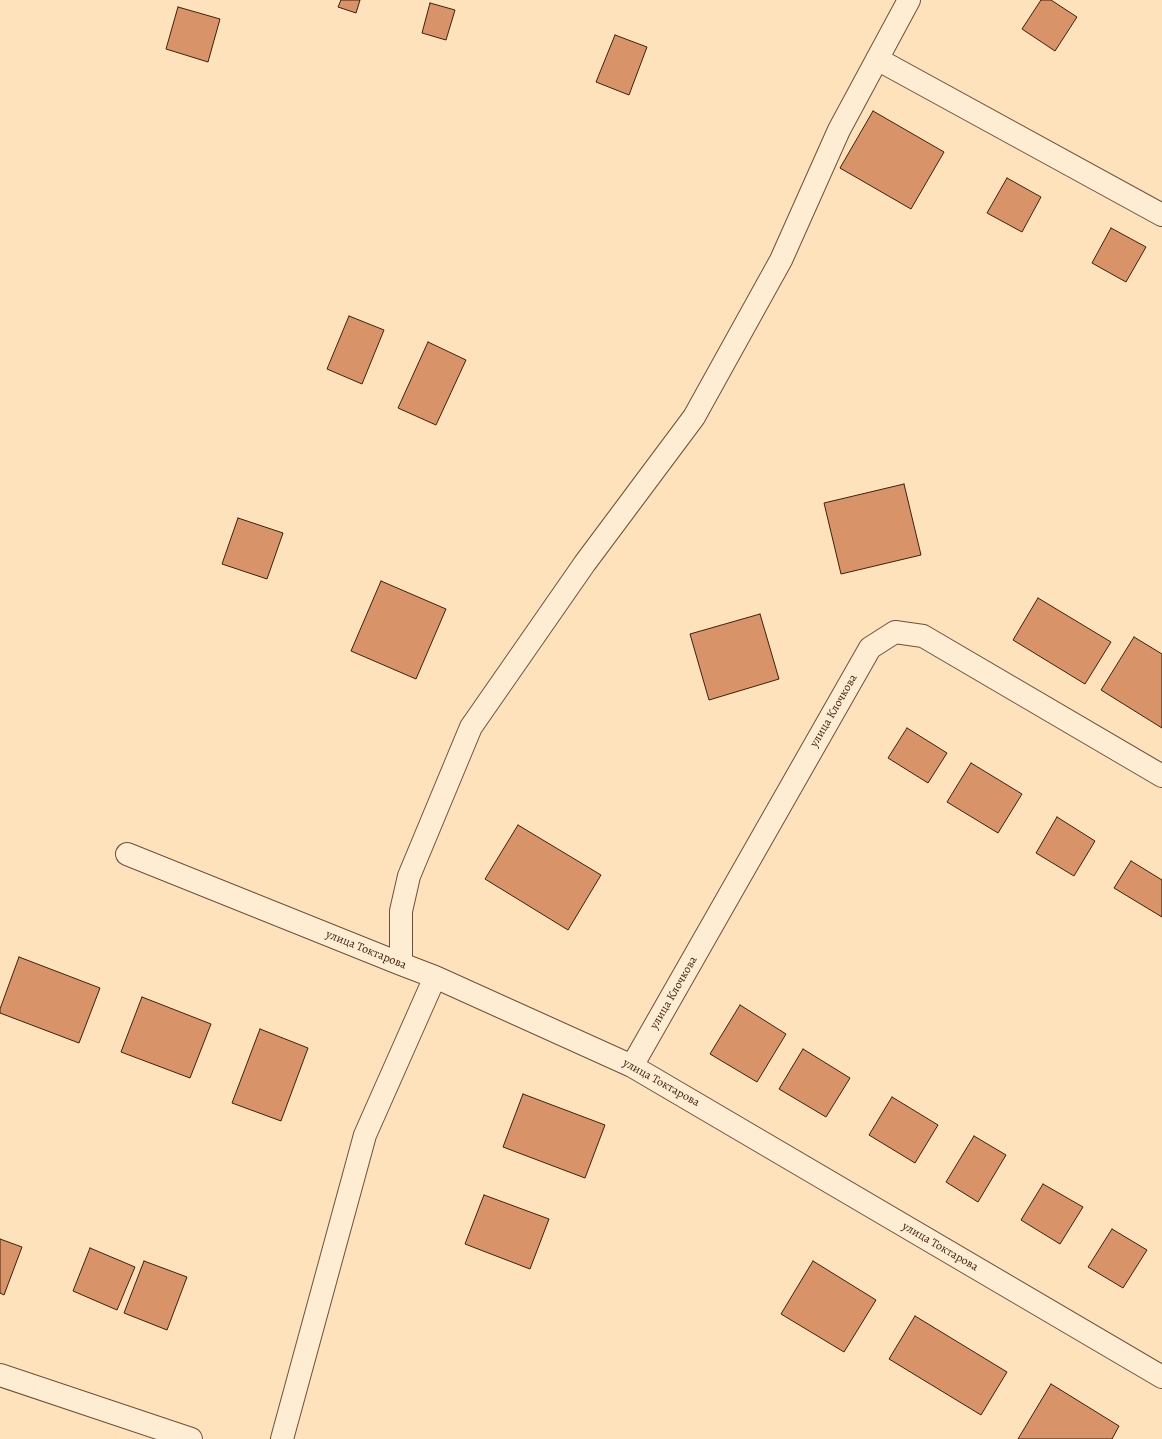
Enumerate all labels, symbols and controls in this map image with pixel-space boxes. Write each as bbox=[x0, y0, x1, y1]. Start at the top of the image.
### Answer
street label: улица Клочкова bbox=[807, 672, 861, 750]
street label: улица Токтарова bbox=[324, 927, 408, 973]
street label: улица Клочкова bbox=[647, 954, 701, 1032]
street label: улица Токтарова bbox=[620, 1056, 702, 1110]
street label: улица Токтарова bbox=[899, 1219, 981, 1275]

